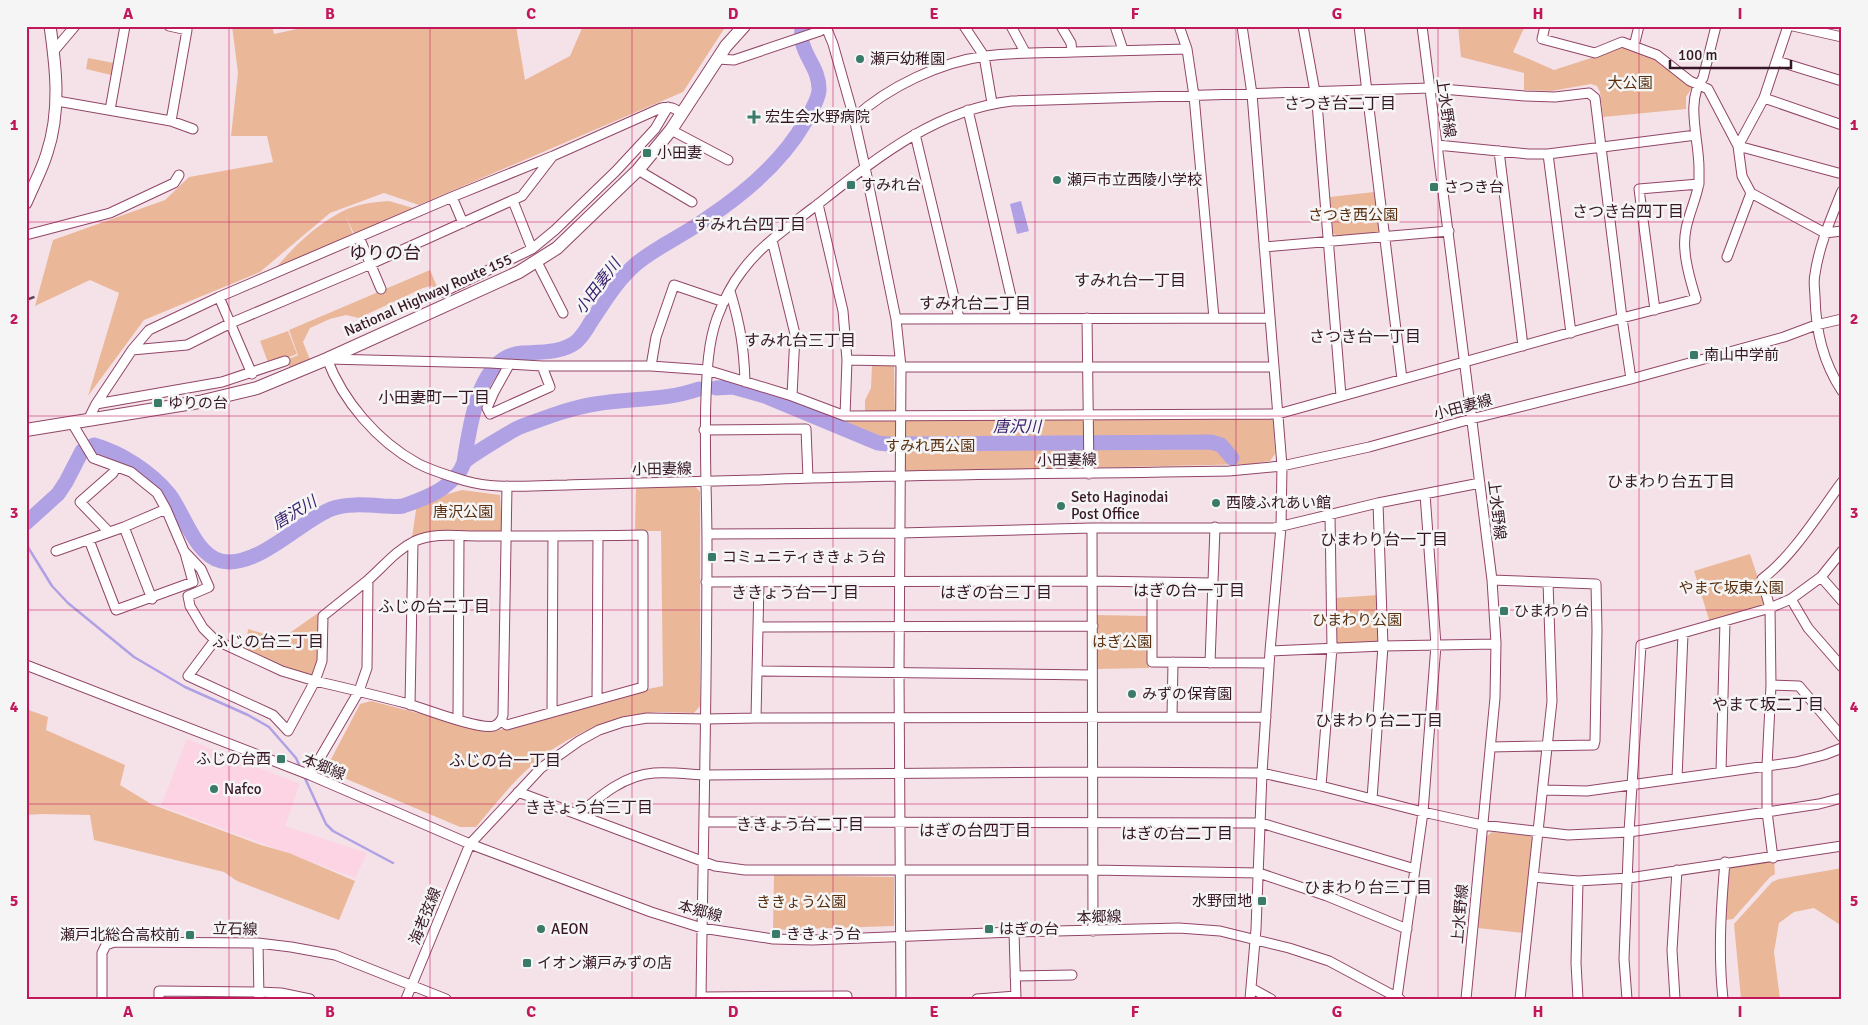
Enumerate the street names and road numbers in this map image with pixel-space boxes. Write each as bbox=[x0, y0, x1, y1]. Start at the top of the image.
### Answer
street label: 上水野線 bbox=[1433, 77, 1459, 139]
street label: National Highway Route 155 bbox=[341, 250, 515, 340]
street label: 小田妻線 bbox=[1432, 391, 1494, 423]
street label: 小田妻線 bbox=[1037, 450, 1097, 470]
street label: 小田妻線 bbox=[632, 459, 692, 479]
street label: 上水野線 bbox=[1484, 479, 1510, 541]
street label: 本郷線 bbox=[300, 750, 348, 784]
street label: 上水野線 bbox=[1448, 883, 1472, 945]
street label: 海老弦線 bbox=[405, 885, 445, 947]
street label: 本郷線 bbox=[676, 896, 724, 926]
street label: 本郷線 bbox=[1076, 907, 1122, 927]
street label: 立石線 bbox=[212, 920, 258, 938]

